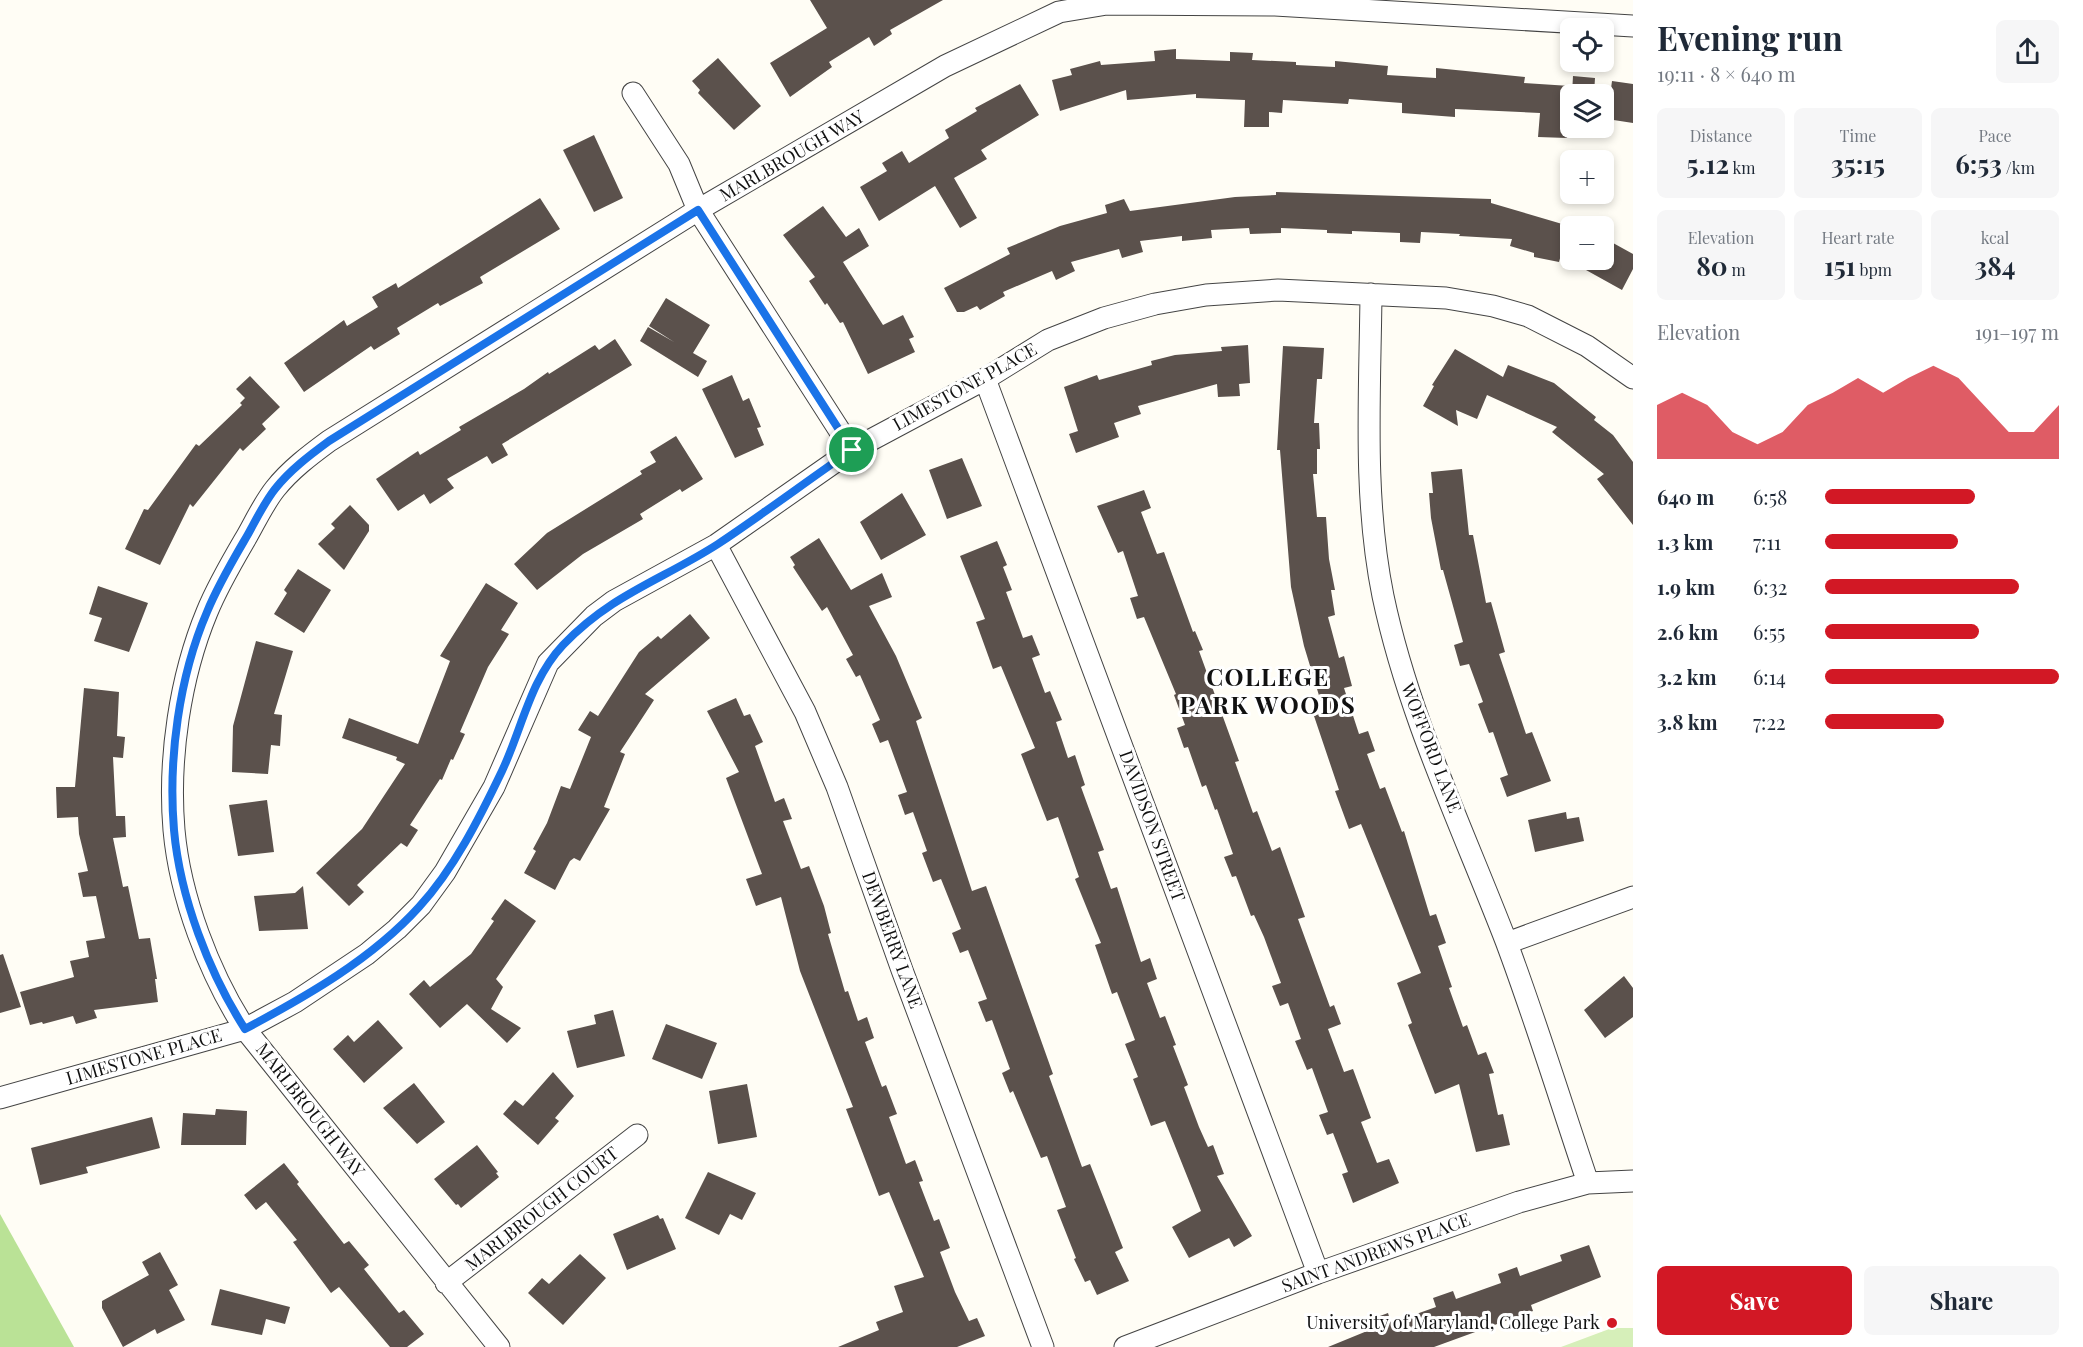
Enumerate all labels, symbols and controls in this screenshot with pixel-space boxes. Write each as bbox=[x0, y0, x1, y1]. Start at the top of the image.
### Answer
text: Evening run bbox=[1657, 15, 1843, 59]
map controls bbox=[1560, 18, 1614, 270]
button: locate bbox=[1560, 18, 1614, 72]
button: share bbox=[1996, 20, 2059, 83]
text: 19:11 · 8 × 640 m bbox=[1657, 60, 1795, 87]
button: layers bbox=[1560, 84, 1614, 138]
street label: MARLBROUGH WAY bbox=[715, 104, 869, 206]
text: Distance bbox=[1690, 125, 1752, 146]
text: Time bbox=[1840, 125, 1876, 146]
text: Pace bbox=[1978, 125, 2012, 146]
text: 5.12 bbox=[1686, 146, 1729, 181]
text: 35:15 bbox=[1831, 146, 1885, 181]
text: 6:53 bbox=[1955, 146, 2002, 181]
button: + bbox=[1560, 150, 1614, 204]
text: km bbox=[1729, 157, 1756, 178]
text: /km bbox=[2002, 157, 2035, 178]
button: − bbox=[1560, 216, 1614, 270]
text: Elevation bbox=[1688, 227, 1754, 248]
text: Heart rate bbox=[1821, 227, 1895, 248]
text: kcal bbox=[1981, 227, 2009, 248]
text: 80 bbox=[1696, 248, 1728, 283]
text: 151 bbox=[1824, 248, 1856, 283]
text: 384 bbox=[1974, 248, 2016, 283]
text: m bbox=[1728, 259, 1746, 280]
text: bpm bbox=[1856, 259, 1892, 280]
text: Elevation bbox=[1657, 318, 1740, 345]
text: 191–197 m bbox=[1975, 318, 2059, 345]
street label: LIMESTONE PLACE bbox=[888, 337, 1041, 436]
pin bbox=[826, 424, 877, 475]
icon: arrive bbox=[835, 433, 868, 466]
text: 640 m bbox=[1657, 483, 1714, 510]
text: 6:58 bbox=[1753, 483, 1787, 510]
text: 1.3 km bbox=[1657, 528, 1713, 555]
text: 7:11 bbox=[1753, 528, 1781, 555]
text: 1.9 km bbox=[1657, 573, 1715, 600]
text: 6:32 bbox=[1753, 573, 1787, 600]
text: 2.6 km bbox=[1657, 618, 1718, 645]
text: 6:55 bbox=[1753, 618, 1785, 645]
district label: COLLEGE PARK WOODS bbox=[1180, 660, 1356, 720]
text: 3.2 km bbox=[1657, 663, 1717, 690]
text: 6:14 bbox=[1753, 663, 1786, 690]
street label: WOFFORD LANE bbox=[1396, 678, 1468, 816]
text: 3.8 km bbox=[1657, 708, 1718, 735]
text: 7:22 bbox=[1753, 708, 1786, 735]
street label: DAVIDSON STREET bbox=[1114, 747, 1191, 905]
street label: DEWBERRY LANE bbox=[857, 868, 929, 1012]
street label: LIMESTONE PLACE bbox=[63, 1022, 225, 1090]
street label: MARLBROUGH WAY bbox=[251, 1038, 371, 1181]
street label: MARLBROUGH COURT bbox=[460, 1141, 623, 1276]
street label: SAINT ANDREWS PLACE bbox=[1278, 1207, 1473, 1297]
button: Save bbox=[1657, 1266, 1852, 1335]
button: Share bbox=[1864, 1266, 2059, 1335]
place label: University of Maryland, College Park bbox=[1306, 1310, 1600, 1334]
marker: University of Maryland, College Park bbox=[1605, 1316, 1619, 1330]

